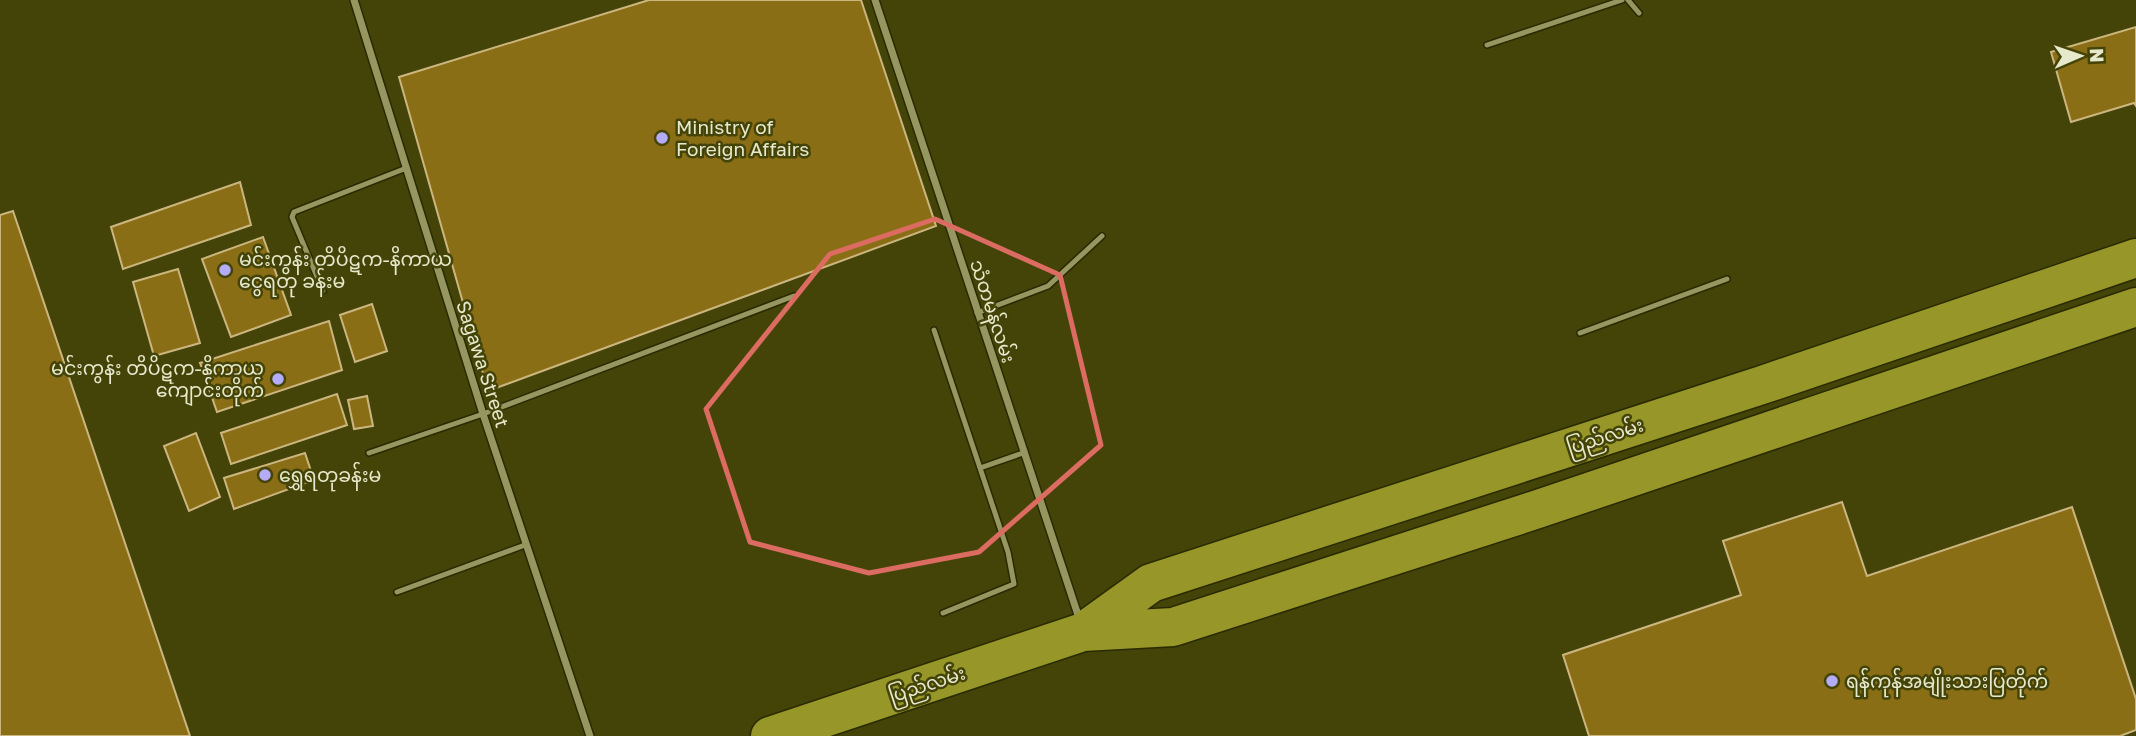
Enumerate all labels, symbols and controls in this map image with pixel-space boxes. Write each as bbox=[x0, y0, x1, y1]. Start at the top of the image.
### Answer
north arrow bbox=[2045, 21, 2115, 91]
text: N bbox=[2086, 48, 2109, 63]
place label: Ministry of Foreign Affairs bbox=[676, 115, 809, 160]
marker: Ministry of Foreign Affairs bbox=[654, 130, 670, 146]
place label: မင်းကွန်း တိပိဋက-နိကာယ ငွေရတု ခန်းမ bbox=[239, 245, 452, 298]
street label: သံတမန်လမ်း bbox=[961, 256, 1023, 367]
marker: မင်းကွန်း တိပိဋက-နိကာယ ငွေရတု ခန်းမ bbox=[217, 262, 233, 278]
street label: Sagawa Street bbox=[452, 298, 515, 430]
place label: မင်းကွန်း တိပိဋက-နိကာယ ကျောင်းတိုက် bbox=[51, 354, 264, 407]
marker: မင်းကွန်း တိပိဋက-နိကာယ ကျောင်းတိုက် bbox=[270, 371, 286, 387]
street label: ပြည်လမ်း bbox=[1563, 410, 1648, 463]
place label: ရွှေရတုခန်းမ bbox=[279, 461, 381, 492]
marker: ရွှေရတုခန်းမ bbox=[257, 467, 273, 483]
street label: ပြည်လမ်း bbox=[885, 658, 970, 711]
place label: ရန်ကုန်အမျိုးသားပြတိုက် bbox=[1846, 667, 2048, 698]
marker: ရန်ကုန်အမျိုးသားပြတိုက် bbox=[1824, 673, 1840, 689]

